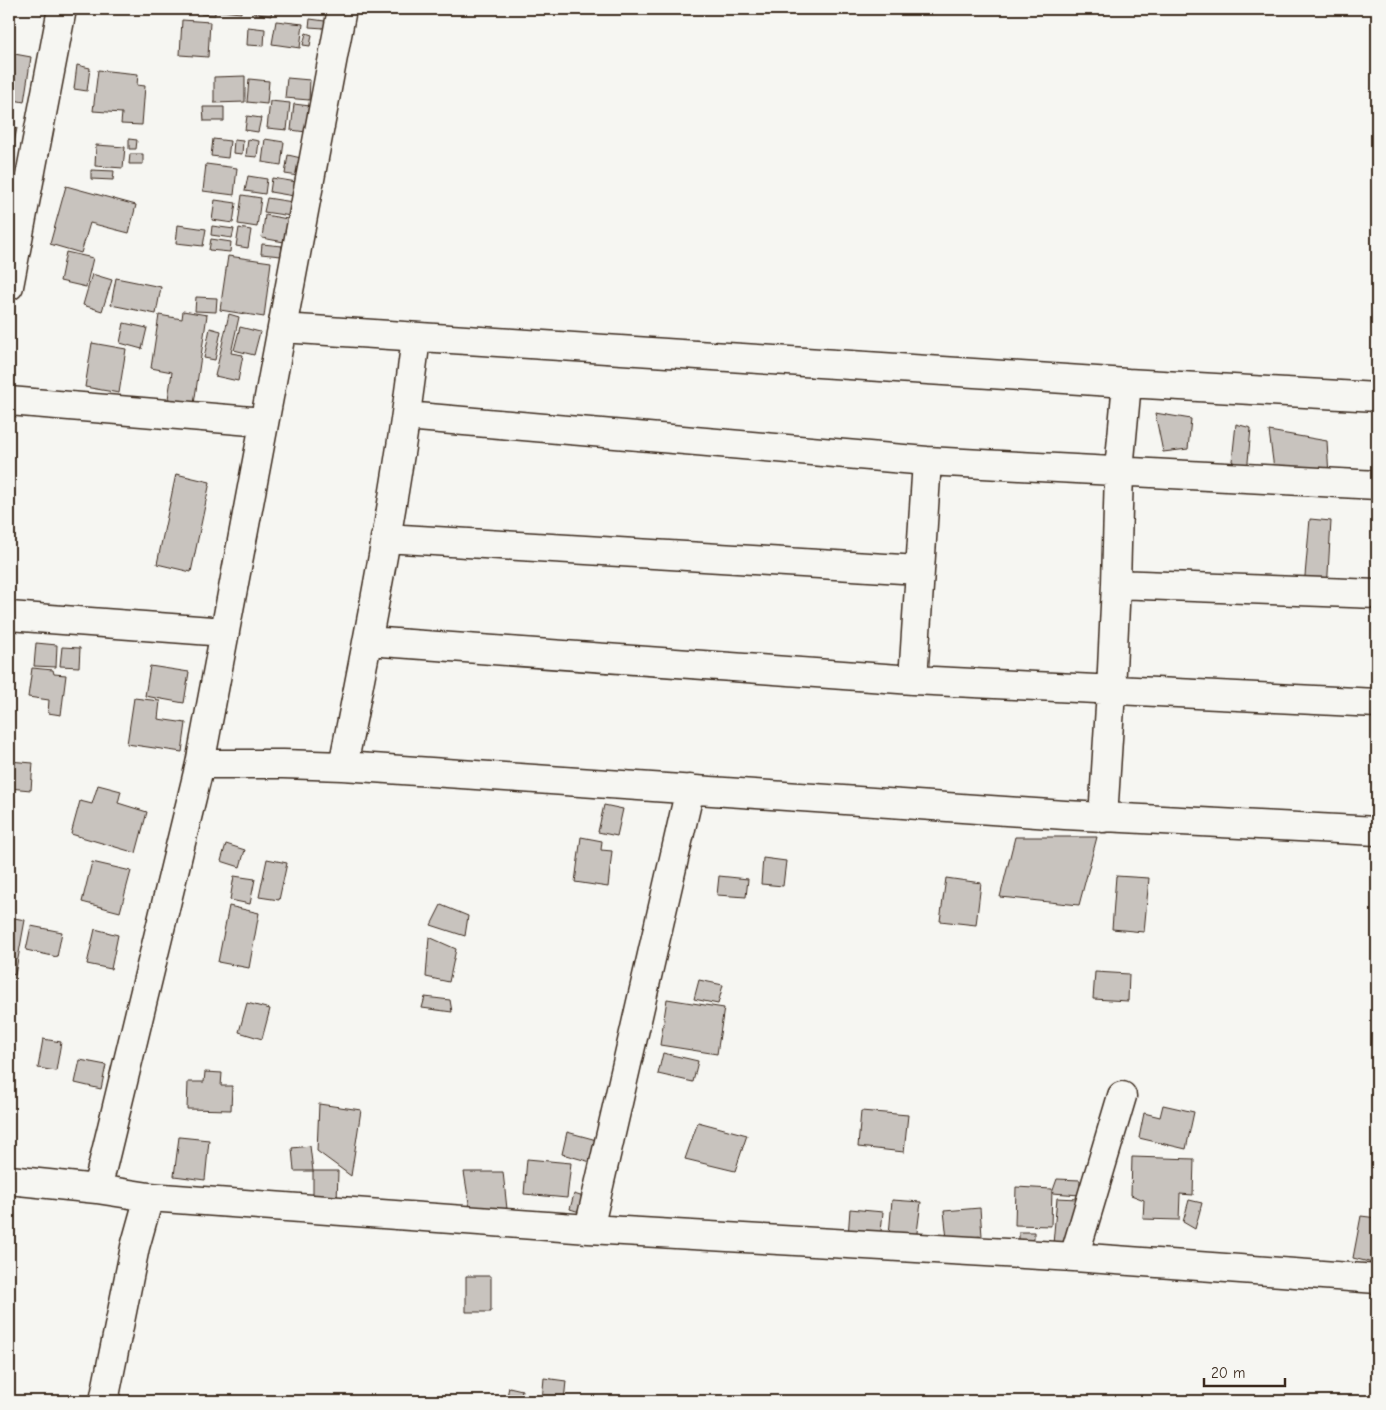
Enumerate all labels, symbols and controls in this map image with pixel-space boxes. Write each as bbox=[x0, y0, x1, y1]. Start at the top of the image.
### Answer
scale bar bbox=[1204, 1355, 1285, 1387]
text: 20 m bbox=[1211, 1364, 1245, 1382]

